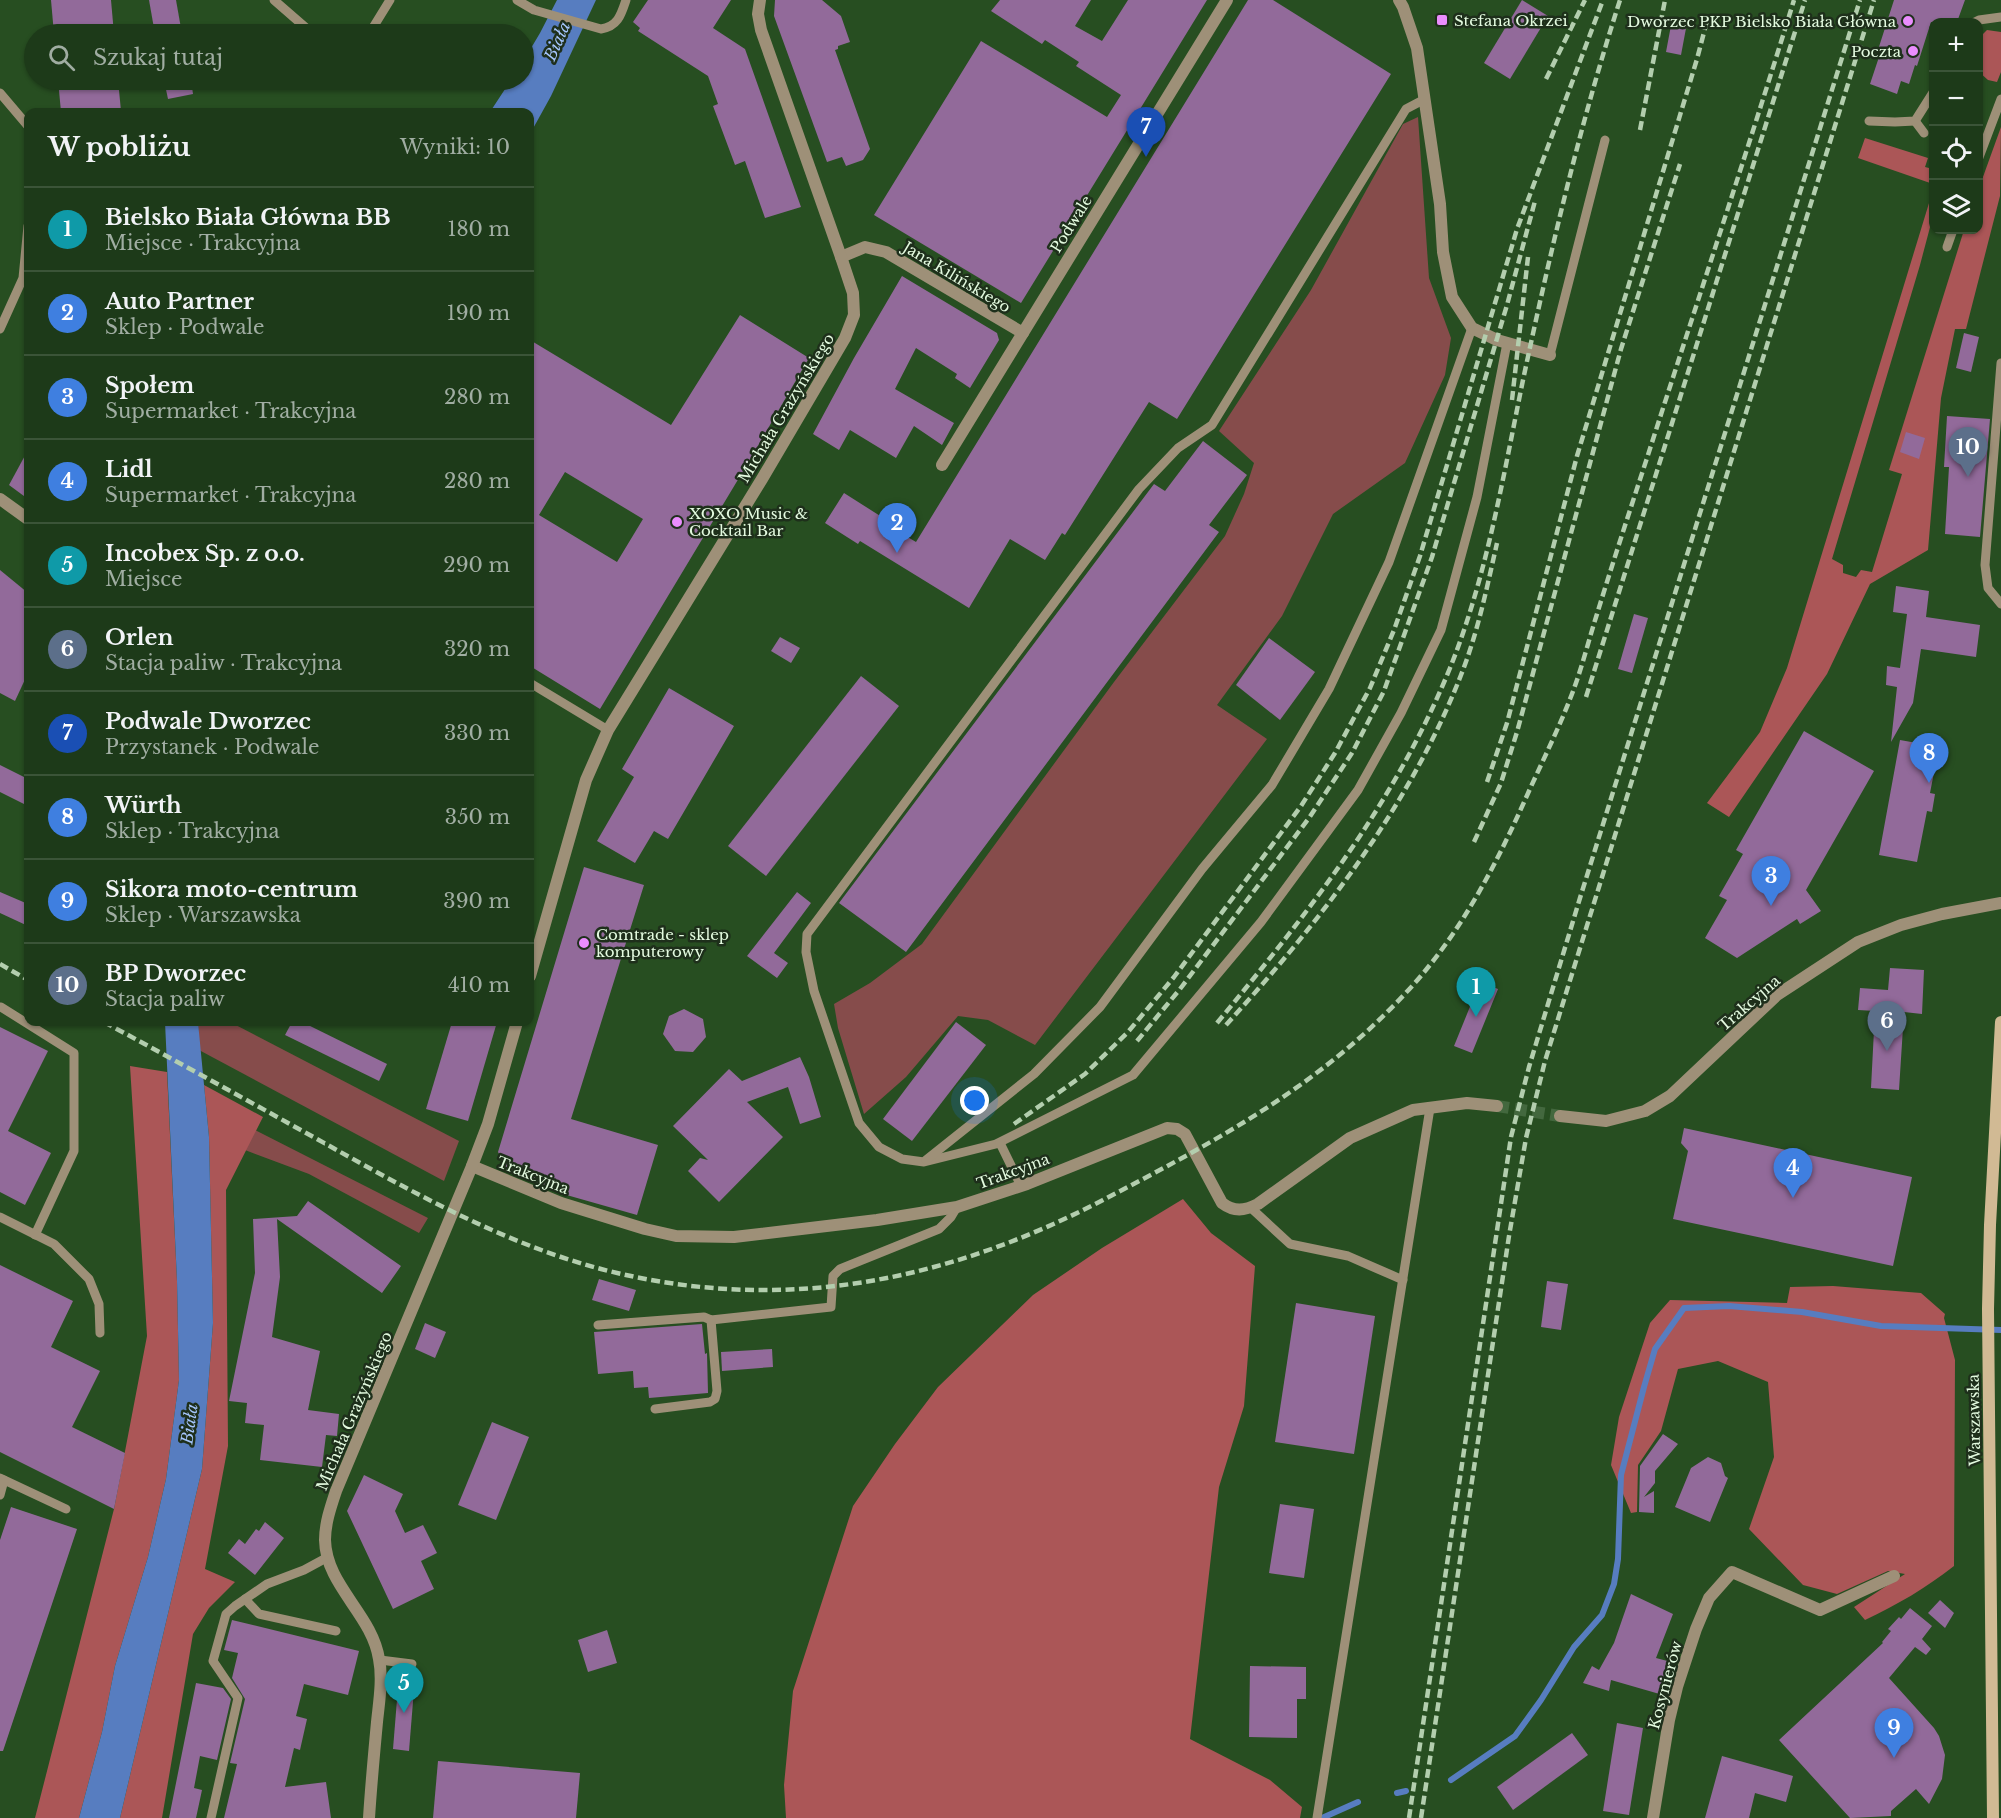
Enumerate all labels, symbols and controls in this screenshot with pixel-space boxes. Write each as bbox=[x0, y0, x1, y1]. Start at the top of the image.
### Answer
place label: Stefana Okrzei bbox=[1454, 11, 1568, 30]
place label: Dworzec PKP Bielsko Biała Główna bbox=[1627, 12, 1897, 31]
marker: Stefana Okrzei bbox=[1435, 13, 1449, 27]
marker: Dworzec PKP Bielsko Biała Główna bbox=[1901, 14, 1915, 28]
water label: Biała bbox=[539, 18, 574, 64]
map controls bbox=[1929, 18, 1983, 234]
button: + bbox=[1929, 18, 1983, 72]
search box bbox=[24, 24, 534, 90]
icon: search bbox=[45, 41, 78, 74]
place label: Poczta bbox=[1851, 42, 1902, 61]
text: Szukaj tutaj bbox=[93, 44, 223, 71]
marker: Poczta bbox=[1906, 44, 1920, 58]
button: − bbox=[1929, 72, 1983, 126]
pin: 7 bbox=[1126, 108, 1166, 157]
button: locate bbox=[1929, 126, 1983, 180]
text: W pobliżu bbox=[48, 131, 190, 163]
text: Wyniki: 10 bbox=[400, 135, 510, 159]
button: layers bbox=[1929, 180, 1983, 234]
street label: Podwale bbox=[1046, 192, 1096, 256]
text: Bielsko Biała Główna BB bbox=[105, 204, 391, 231]
text: 1 bbox=[63, 217, 72, 241]
text: 180 m bbox=[447, 217, 510, 241]
text: Miejsce · Trakcyjna bbox=[105, 231, 300, 255]
street label: Jana Kilińskiego bbox=[898, 236, 1014, 317]
text: Auto Partner bbox=[105, 288, 254, 315]
text: 2 bbox=[61, 301, 74, 325]
text: 190 m bbox=[447, 301, 510, 325]
text: Sklep · Podwale bbox=[105, 315, 264, 339]
street label: Michała Grażyńskiego bbox=[734, 330, 838, 486]
text: Społem bbox=[105, 372, 194, 399]
text: 3 bbox=[61, 385, 74, 409]
text: 280 m bbox=[444, 385, 510, 409]
text: Supermarket · Trakcyjna bbox=[105, 399, 356, 423]
pin: 10 bbox=[1948, 428, 1988, 477]
text: Lidl bbox=[105, 456, 153, 483]
text: 4 bbox=[61, 469, 74, 493]
text: 280 m bbox=[444, 469, 510, 493]
text: Supermarket · Trakcyjna bbox=[105, 483, 356, 507]
place label: XOXO Music & Cocktail Bar bbox=[689, 504, 808, 540]
pin: 2 bbox=[878, 504, 916, 553]
marker: XOXO Music & Cocktail Bar bbox=[670, 515, 684, 529]
text: Incobex Sp. z o.o. bbox=[105, 540, 305, 567]
text: 5 bbox=[62, 553, 73, 577]
text: 290 m bbox=[443, 553, 510, 577]
text: Miejsce bbox=[105, 567, 182, 591]
text: Orlen bbox=[105, 624, 173, 651]
text: 6 bbox=[61, 637, 74, 661]
text: 320 m bbox=[444, 637, 510, 661]
text: Stacja paliw · Trakcyjna bbox=[105, 651, 342, 675]
text: Podwale Dworzec bbox=[105, 708, 311, 735]
text: 7 bbox=[62, 721, 73, 745]
text: 330 m bbox=[444, 721, 510, 745]
pin: 8 bbox=[1910, 734, 1948, 783]
text: Przystanek · Podwale bbox=[105, 735, 320, 759]
text: Würth bbox=[105, 792, 182, 819]
text: 8 bbox=[61, 805, 74, 829]
text: 350 m bbox=[445, 805, 510, 829]
text: Sklep · Trakcyjna bbox=[105, 819, 280, 843]
pin: 3 bbox=[1752, 856, 1790, 906]
text: Sikora moto-centrum bbox=[105, 876, 358, 903]
text: 9 bbox=[61, 889, 74, 913]
text: 390 m bbox=[443, 889, 510, 913]
text: Sklep · Warszawska bbox=[105, 903, 301, 927]
place label: Comtrade - sklep komputerowy bbox=[596, 925, 729, 961]
marker: Comtrade - sklep komputerowy bbox=[577, 936, 591, 950]
text: BP Dworzec bbox=[105, 960, 246, 987]
pin: 1 bbox=[1456, 968, 1496, 1017]
street label: Trakcyjna bbox=[1714, 970, 1784, 1035]
text: 10 bbox=[56, 973, 79, 997]
text: 410 m bbox=[448, 973, 510, 997]
text: Stacja paliw bbox=[105, 987, 225, 1011]
pin: 6 bbox=[1868, 1002, 1906, 1051]
your location bbox=[960, 1086, 989, 1115]
pin: 4 bbox=[1774, 1148, 1812, 1198]
street label: Trakcyjna bbox=[974, 1149, 1053, 1193]
street label: Trakcyjna bbox=[494, 1152, 572, 1198]
street label: Michała Grażyńskiego bbox=[312, 1329, 396, 1493]
street label: Warszawska bbox=[1964, 1373, 1984, 1467]
water label: Biała bbox=[176, 1403, 202, 1446]
street label: Kosynierów bbox=[1644, 1639, 1686, 1731]
pin: 5 bbox=[384, 1664, 424, 1713]
pin: 9 bbox=[1874, 1708, 1914, 1758]

